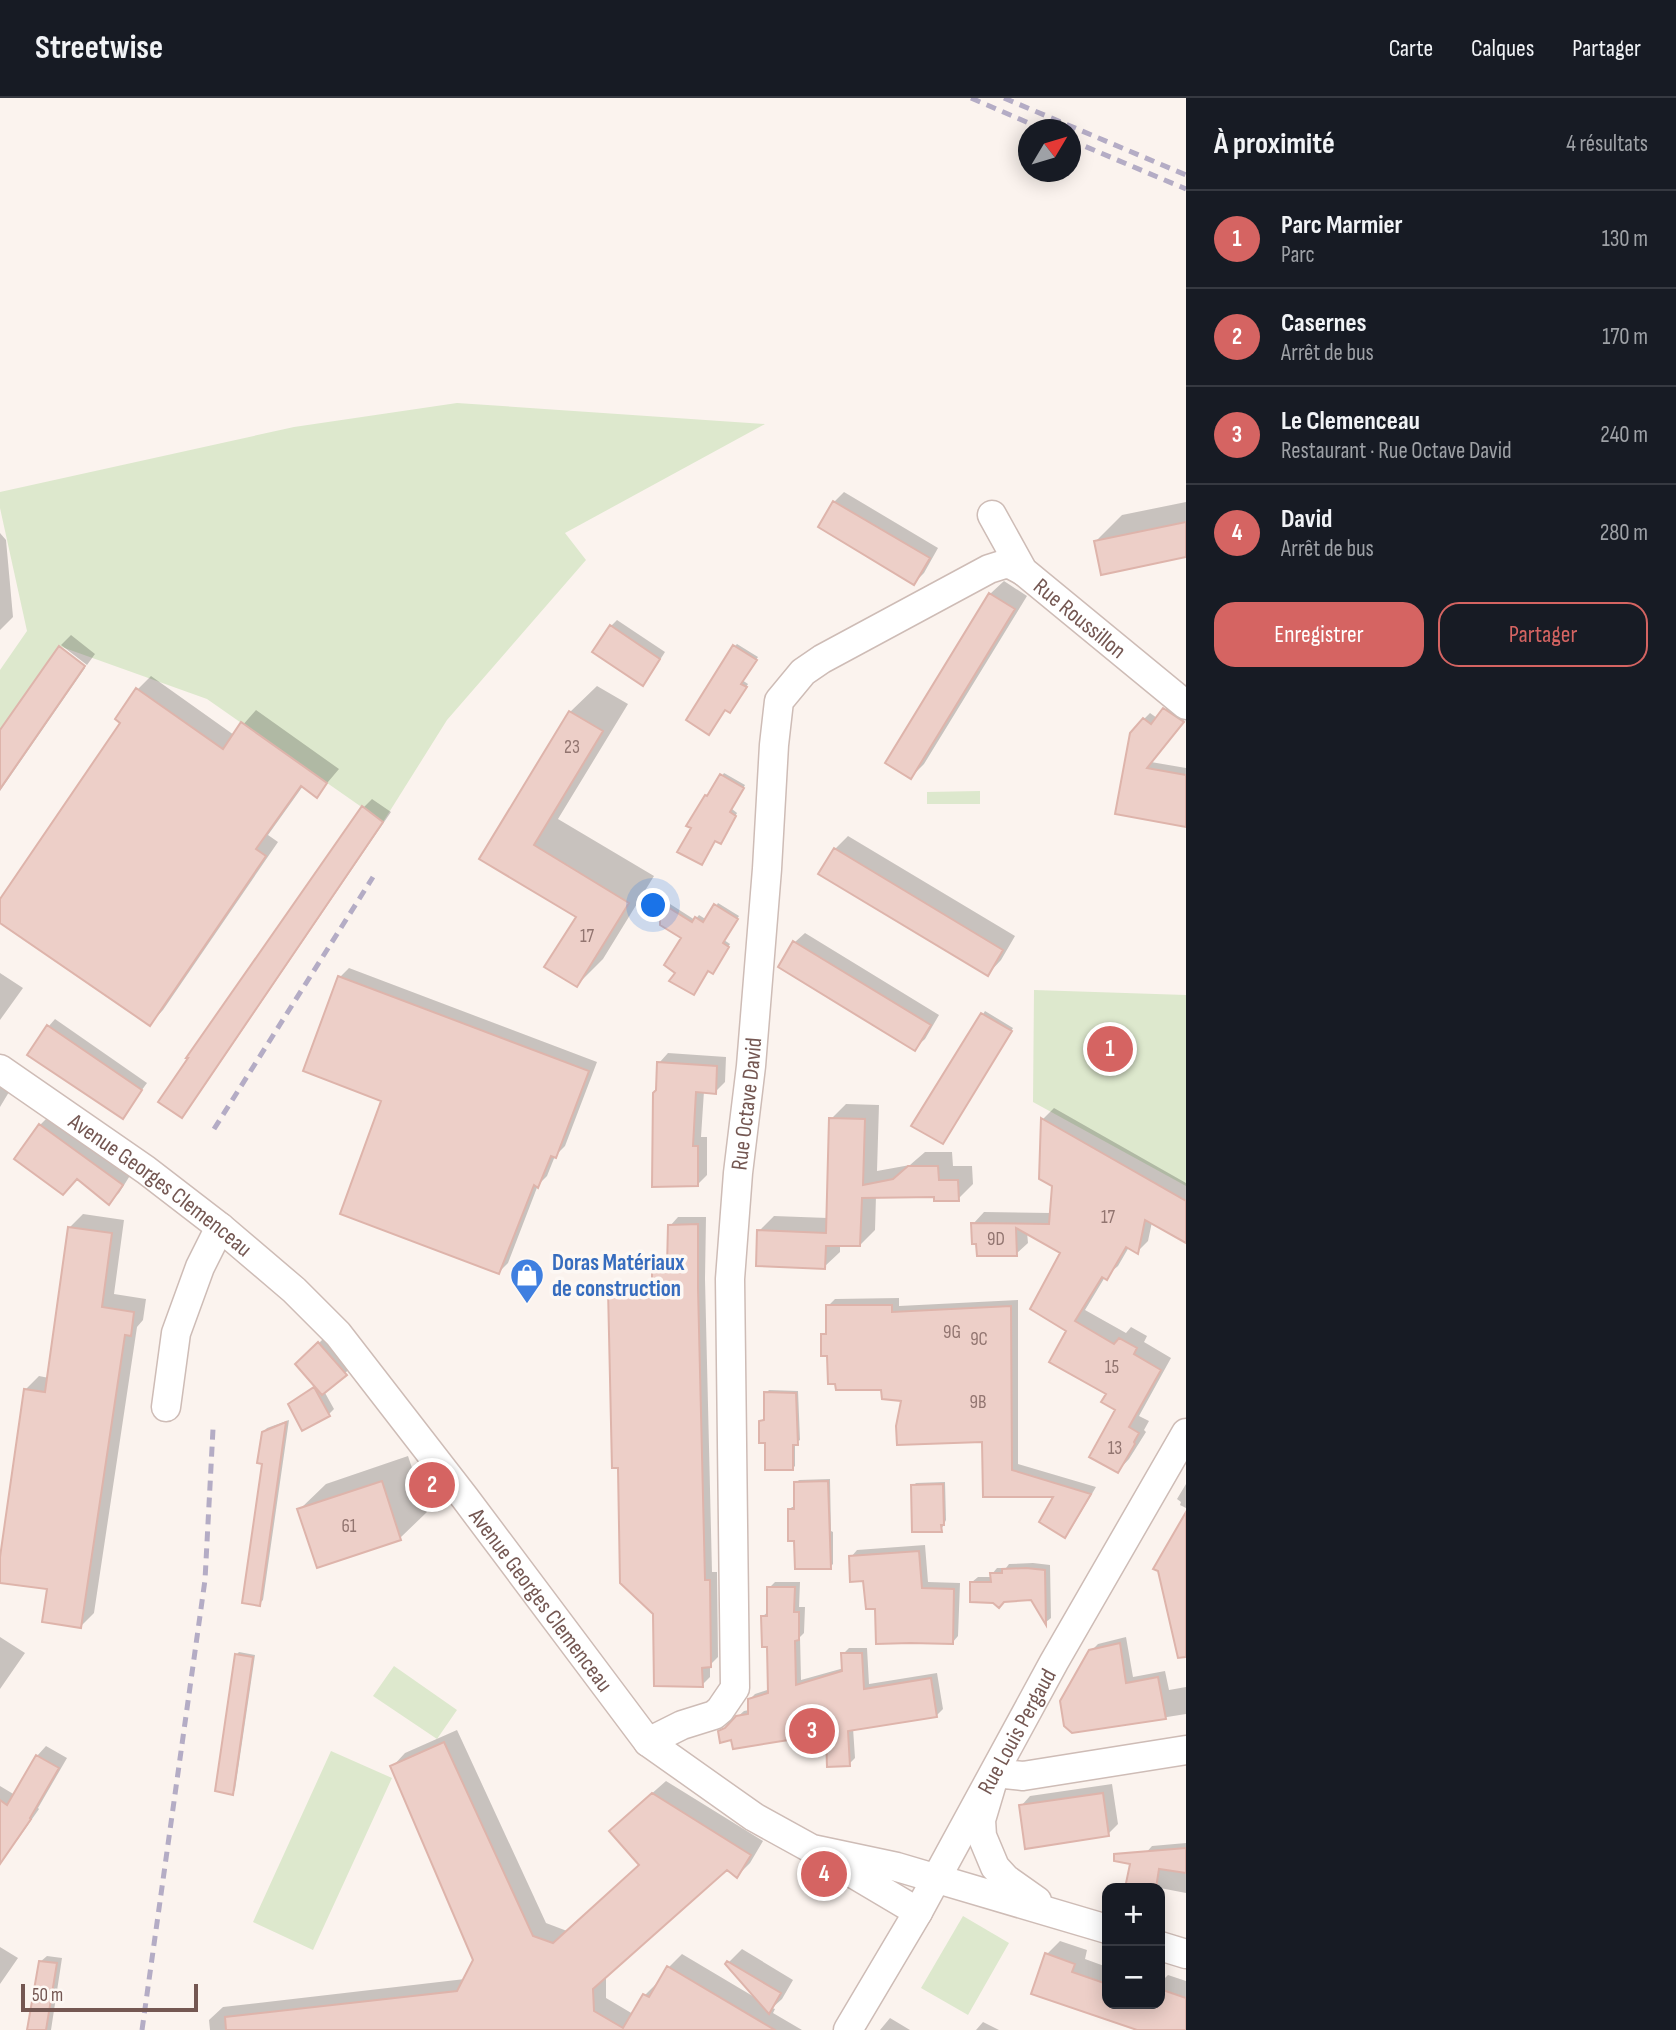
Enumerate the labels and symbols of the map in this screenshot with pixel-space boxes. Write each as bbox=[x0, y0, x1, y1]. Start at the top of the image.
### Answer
north arrow bbox=[1018, 119, 1081, 182]
street label: Rue Roussillon bbox=[1028, 573, 1131, 665]
house number: 23 bbox=[564, 736, 580, 759]
your location bbox=[636, 888, 670, 922]
house number: 17 bbox=[580, 925, 595, 948]
pin: 1 bbox=[1087, 1023, 1133, 1075]
street label: Rue Octave David bbox=[725, 1036, 768, 1172]
street label: Avenue Georges Clemenceau bbox=[62, 1107, 257, 1263]
house number: 17 bbox=[1101, 1206, 1116, 1229]
house number: 9D bbox=[987, 1228, 1005, 1251]
place label: Doras Matériaux de construction bbox=[552, 1249, 685, 1303]
shop icon: Doras Matériaux de construction bbox=[508, 1256, 546, 1305]
house number: 9G bbox=[943, 1321, 961, 1344]
house number: 9C bbox=[970, 1328, 988, 1351]
house number: 15 bbox=[1105, 1356, 1119, 1379]
house number: 9B bbox=[970, 1391, 986, 1414]
house number: 13 bbox=[1108, 1437, 1122, 1460]
pin: 2 bbox=[409, 1459, 455, 1511]
street label: Avenue Georges Clemenceau bbox=[462, 1502, 618, 1698]
house number: 61 bbox=[342, 1515, 357, 1538]
street label: Rue Louis Pergaud bbox=[972, 1664, 1063, 1799]
pin: 3 bbox=[789, 1705, 835, 1757]
pin: 4 bbox=[801, 1848, 847, 1900]
scale bar bbox=[21, 1981, 198, 2013]

